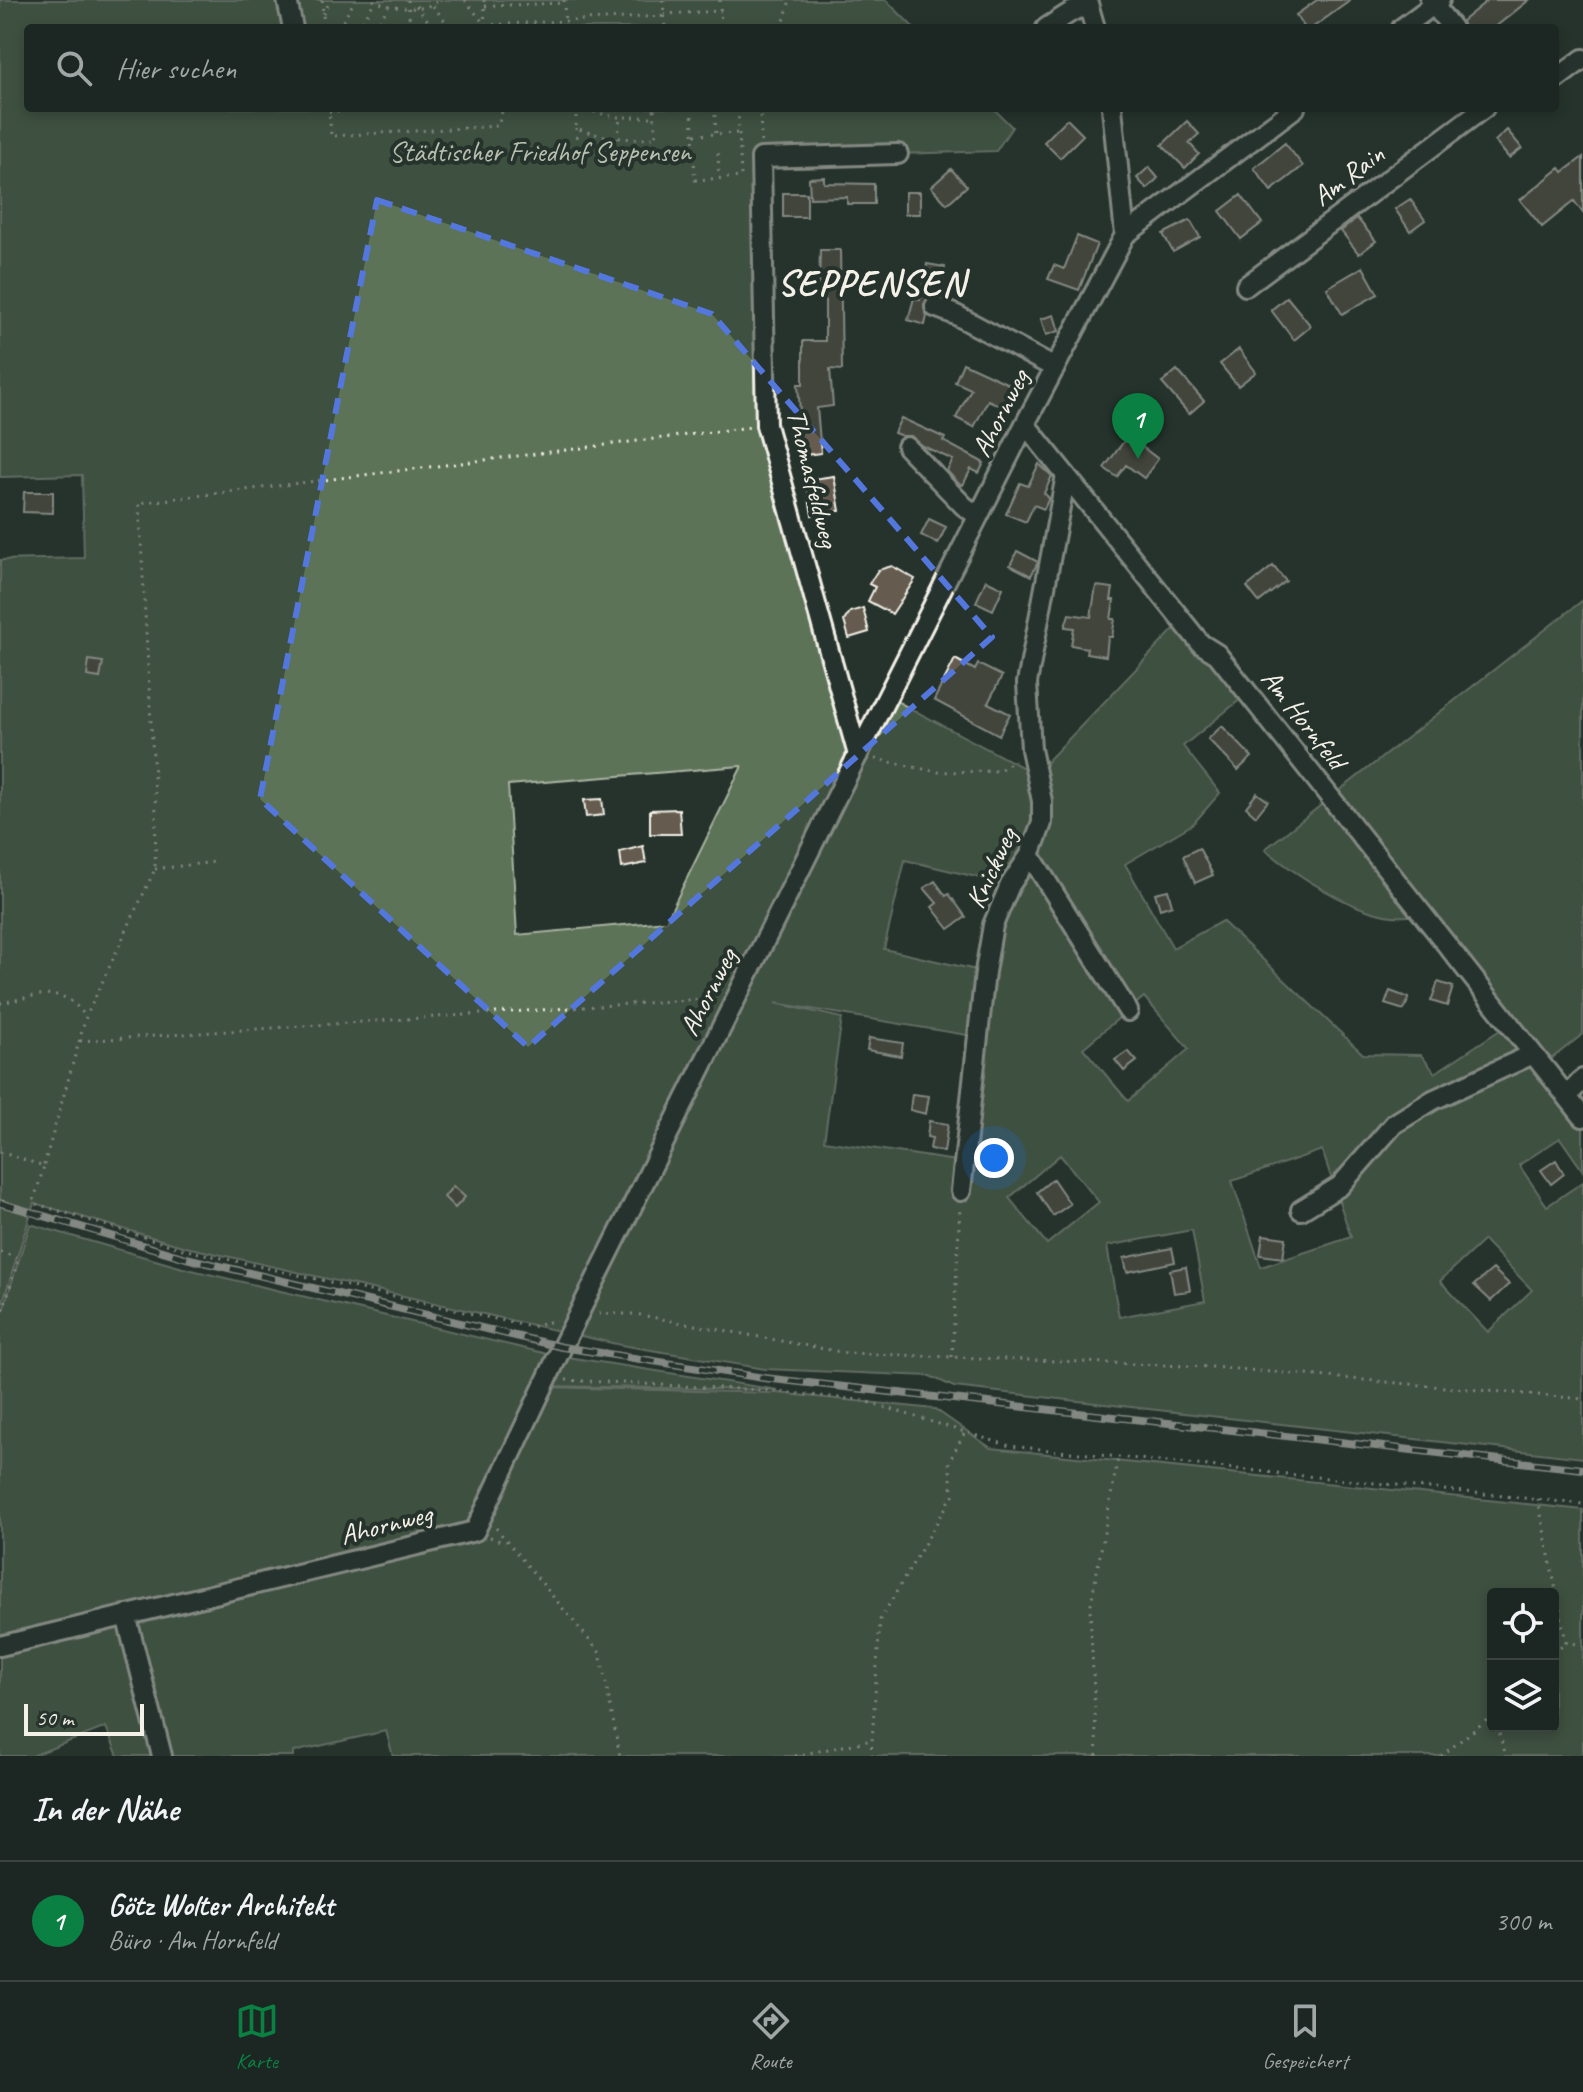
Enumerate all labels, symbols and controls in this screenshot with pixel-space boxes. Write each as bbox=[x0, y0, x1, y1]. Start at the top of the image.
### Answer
search box bbox=[24, 24, 1559, 112]
icon: search bbox=[52, 46, 96, 90]
text: Hier suchen bbox=[116, 49, 236, 87]
park label: Städtischer Friedhof Seppensen bbox=[389, 134, 692, 169]
street label: Am Rain bbox=[1305, 136, 1391, 213]
district label: SEPPENSEN bbox=[778, 260, 970, 306]
street label: Ahornweg bbox=[963, 362, 1038, 462]
pin: 1 bbox=[1112, 393, 1164, 459]
street label: Thomasfeldweg bbox=[779, 406, 847, 552]
street label: Am Hornfeld bbox=[1254, 662, 1357, 779]
street label: Knickweg bbox=[957, 821, 1026, 914]
street label: Ahornweg bbox=[671, 941, 746, 1041]
your location bbox=[974, 1138, 1014, 1178]
street label: Ahornweg bbox=[337, 1495, 437, 1552]
map controls bbox=[1487, 1588, 1559, 1732]
button: locate bbox=[1487, 1588, 1559, 1660]
button: layers bbox=[1487, 1660, 1559, 1732]
scale bar bbox=[24, 1700, 144, 1736]
text: 50 m bbox=[36, 1704, 73, 1732]
text: In der Nähe bbox=[32, 1787, 178, 1830]
text: Götz Wolter Architekt bbox=[108, 1886, 334, 1924]
text: 1 bbox=[52, 1905, 64, 1938]
text: 300 m bbox=[1495, 1905, 1551, 1938]
text: Büro · Am Hornfeld bbox=[108, 1924, 277, 1957]
tab: Karte bbox=[235, 1999, 279, 2075]
tab: Route bbox=[749, 1999, 793, 2075]
tab: Gespeichert bbox=[1262, 1999, 1348, 2075]

